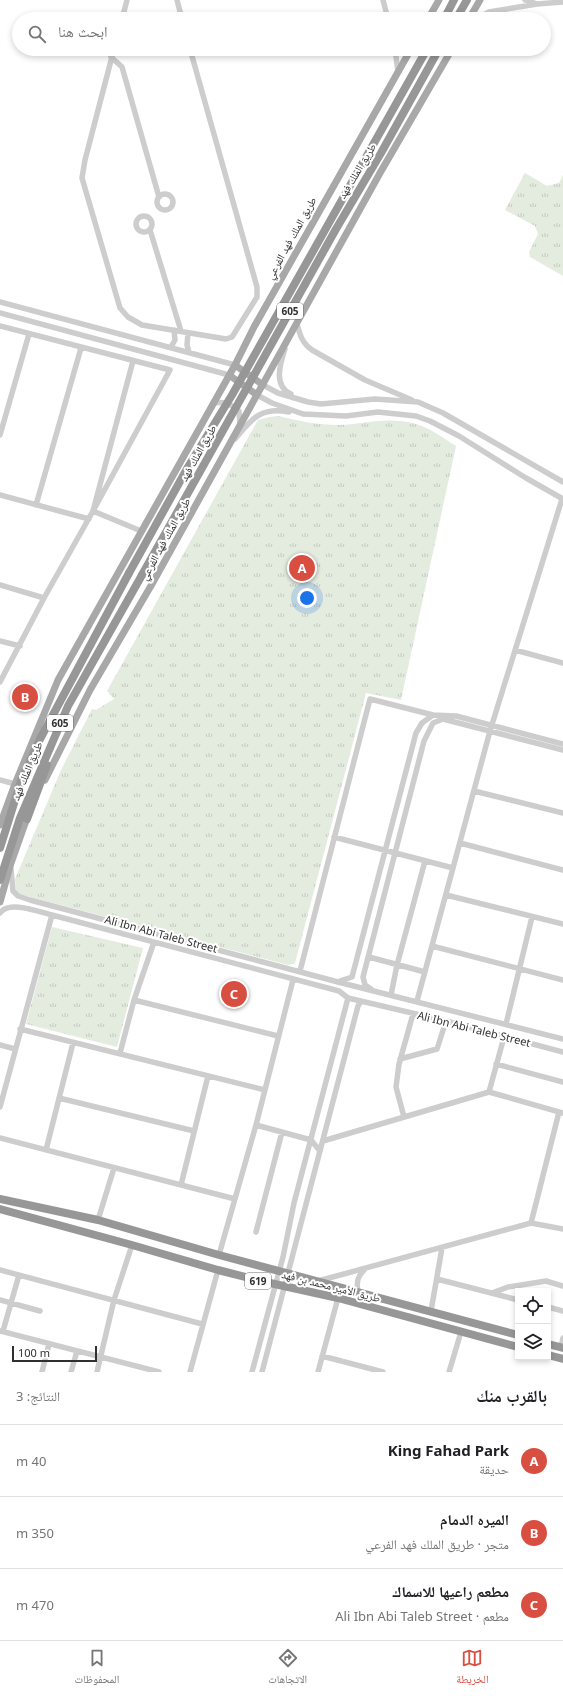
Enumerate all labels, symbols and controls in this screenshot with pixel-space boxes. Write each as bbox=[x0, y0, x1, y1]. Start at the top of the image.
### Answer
search box bbox=[12, 12, 551, 56]
text: ابحث هنا bbox=[58, 21, 108, 41]
icon: search bbox=[26, 23, 48, 45]
street label: طريق الملك فهد bbox=[334, 140, 379, 201]
street label: طريق الملك فهد الفرعي bbox=[262, 194, 321, 283]
road number: 605 bbox=[277, 303, 303, 319]
street label: طريق الملك فهد bbox=[176, 422, 219, 484]
street label: طريق الملك فهد الفرعي bbox=[136, 495, 195, 584]
pin: A bbox=[289, 553, 315, 583]
your location bbox=[297, 588, 317, 608]
pin: B bbox=[12, 682, 38, 712]
road number: 605 bbox=[47, 715, 73, 731]
street label: طريق الملك فهد bbox=[7, 739, 46, 803]
street label: Ali Ibn Abi Taleb Street bbox=[103, 911, 219, 956]
pin: C bbox=[221, 979, 247, 1009]
street label: Ali Ibn Abi Taleb Street bbox=[416, 1007, 532, 1050]
street label: طريق الأمير محمد بن فهد bbox=[280, 1266, 382, 1305]
road number: 619 bbox=[245, 1273, 271, 1289]
map controls bbox=[515, 1288, 551, 1360]
button: locate bbox=[515, 1288, 551, 1324]
button: layers bbox=[515, 1324, 551, 1360]
scale bar bbox=[12, 1344, 97, 1363]
text: 100 m bbox=[18, 1345, 50, 1360]
text: بالقرب منك bbox=[476, 1384, 547, 1407]
text: النتائج: 3 bbox=[16, 1387, 60, 1405]
text: King Fahad Park bbox=[388, 1440, 509, 1460]
text: 40 m bbox=[16, 1452, 46, 1470]
text: A bbox=[530, 1452, 539, 1470]
text: حديقة bbox=[479, 1460, 509, 1478]
text: الميره الدمام bbox=[440, 1509, 509, 1529]
text: 350 m bbox=[16, 1524, 54, 1542]
text: B bbox=[530, 1524, 538, 1542]
text: متجر · طريق الملك فهد الفرعي bbox=[365, 1535, 509, 1553]
text: مطعم راعيها للاسماك bbox=[392, 1581, 509, 1601]
text: 470 m bbox=[16, 1596, 54, 1614]
text: C bbox=[530, 1596, 538, 1614]
text: مطعم · Ali Ibn Abi Taleb Street bbox=[335, 1607, 509, 1625]
tab: المحفوظات bbox=[74, 1647, 119, 1690]
tab: الاتجاهات bbox=[268, 1647, 307, 1690]
tab: الخريطة bbox=[456, 1647, 489, 1690]

